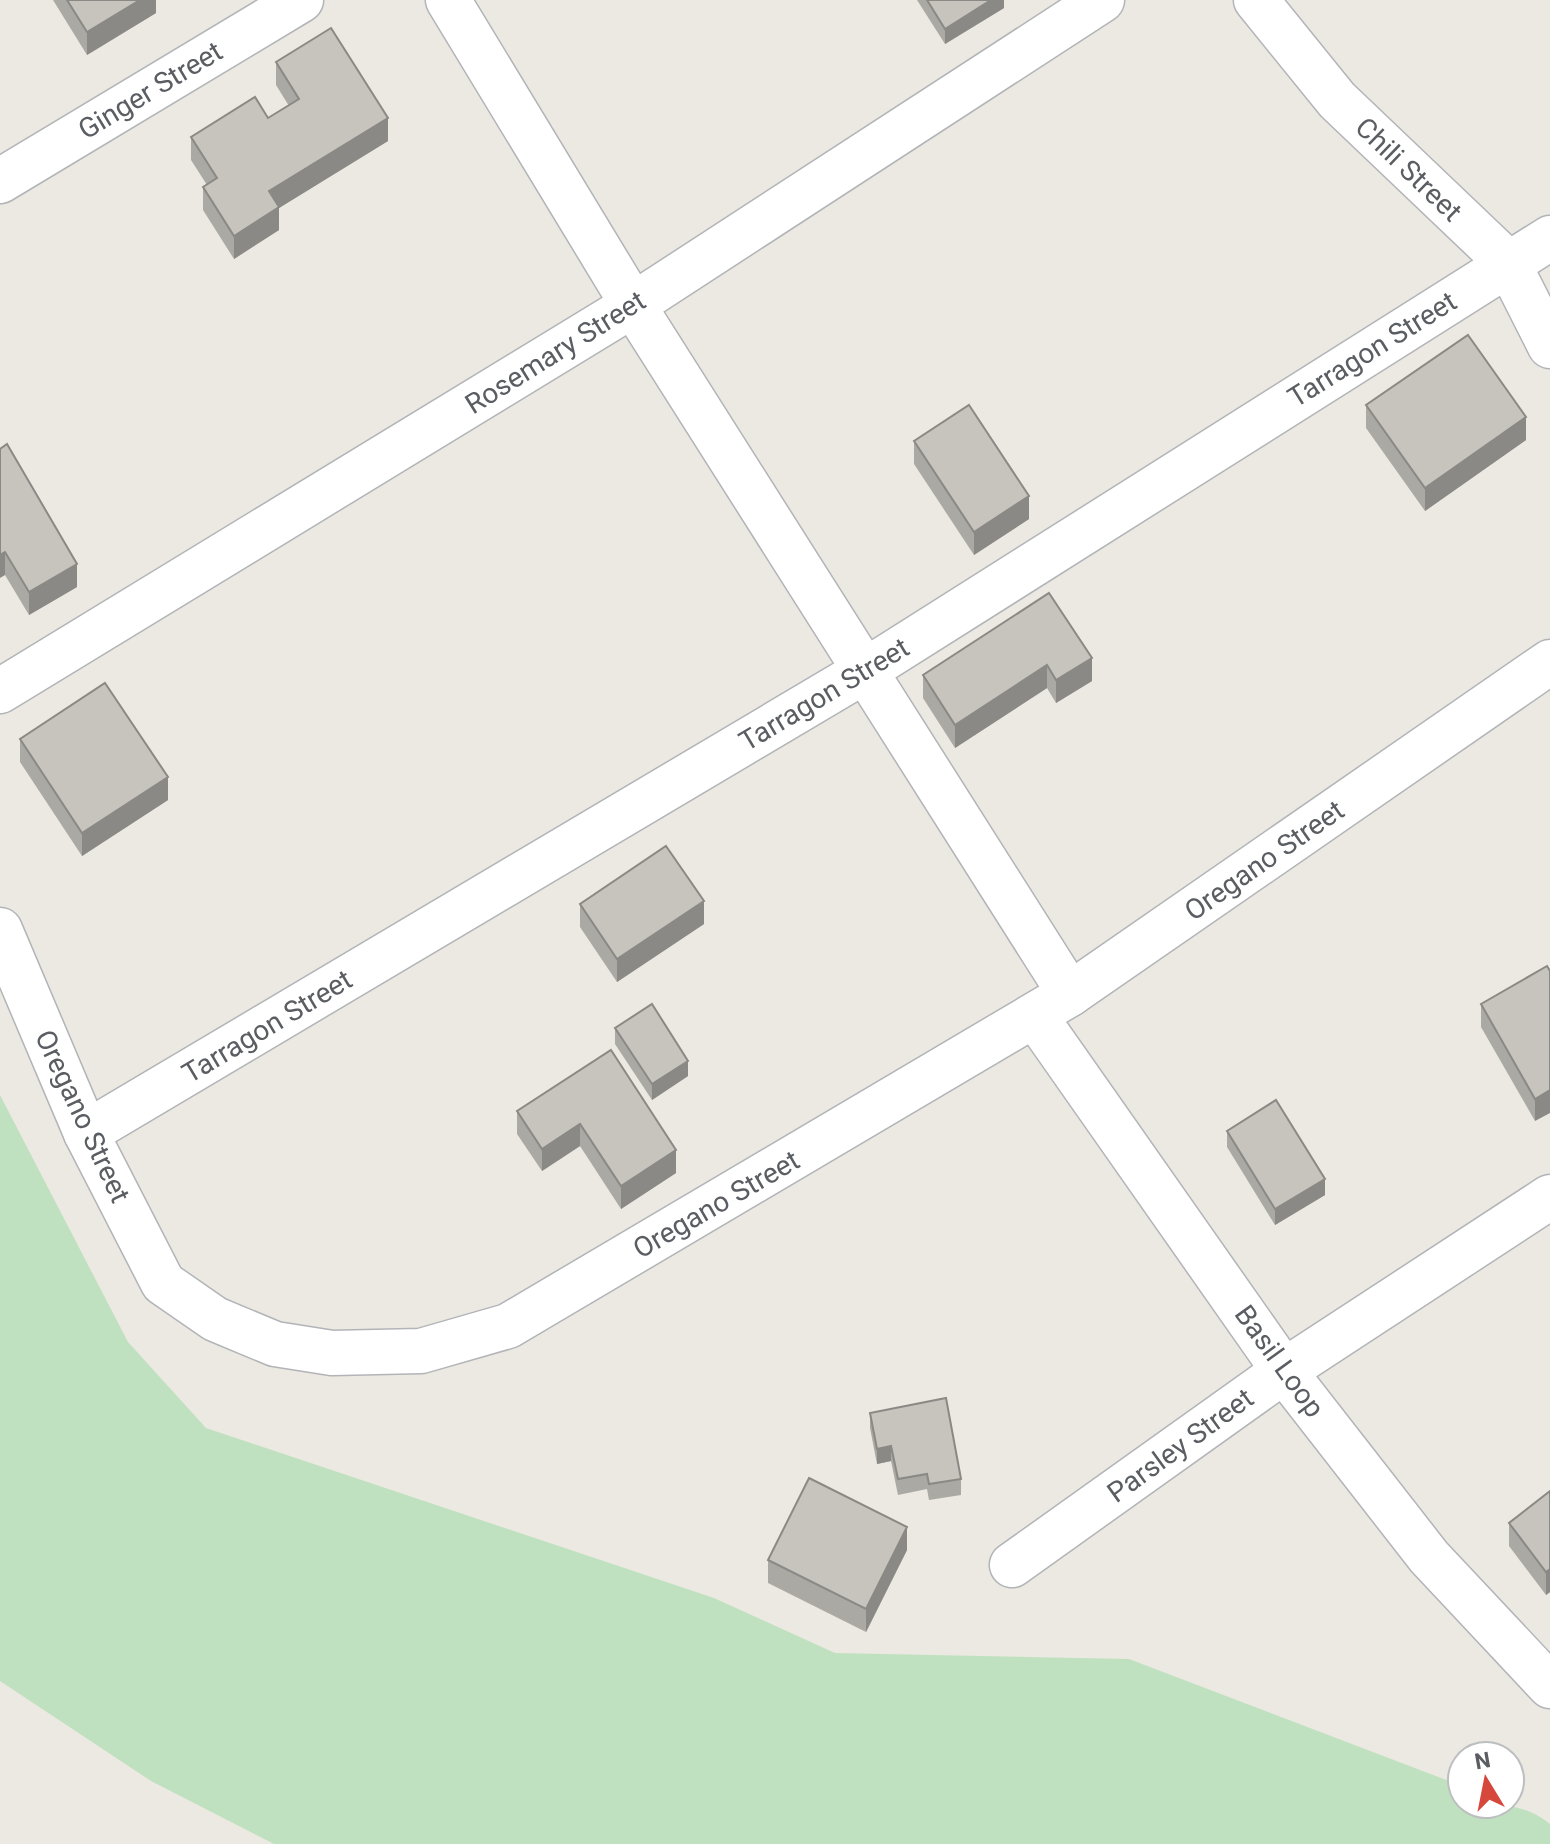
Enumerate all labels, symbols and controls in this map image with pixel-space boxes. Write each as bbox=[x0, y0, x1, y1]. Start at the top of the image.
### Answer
street label: Ginger Street bbox=[72, 35, 228, 146]
street label: Chili Street bbox=[1349, 111, 1469, 228]
street label: Rosemary Street bbox=[459, 284, 651, 421]
street label: Tarragon Street bbox=[1282, 285, 1462, 414]
street label: Tarragon Street bbox=[733, 631, 915, 758]
street label: Oregano Street bbox=[1178, 793, 1350, 927]
street label: Tarragon Street bbox=[176, 963, 358, 1090]
street label: Oregano Street bbox=[28, 1025, 137, 1208]
street label: Oregano Street bbox=[627, 1144, 805, 1265]
street label: Basil Loop bbox=[1228, 1299, 1331, 1424]
street label: Parsley Street bbox=[1101, 1381, 1260, 1509]
north arrow bbox=[1446, 1740, 1526, 1820]
text: N bbox=[1473, 1747, 1492, 1774]

